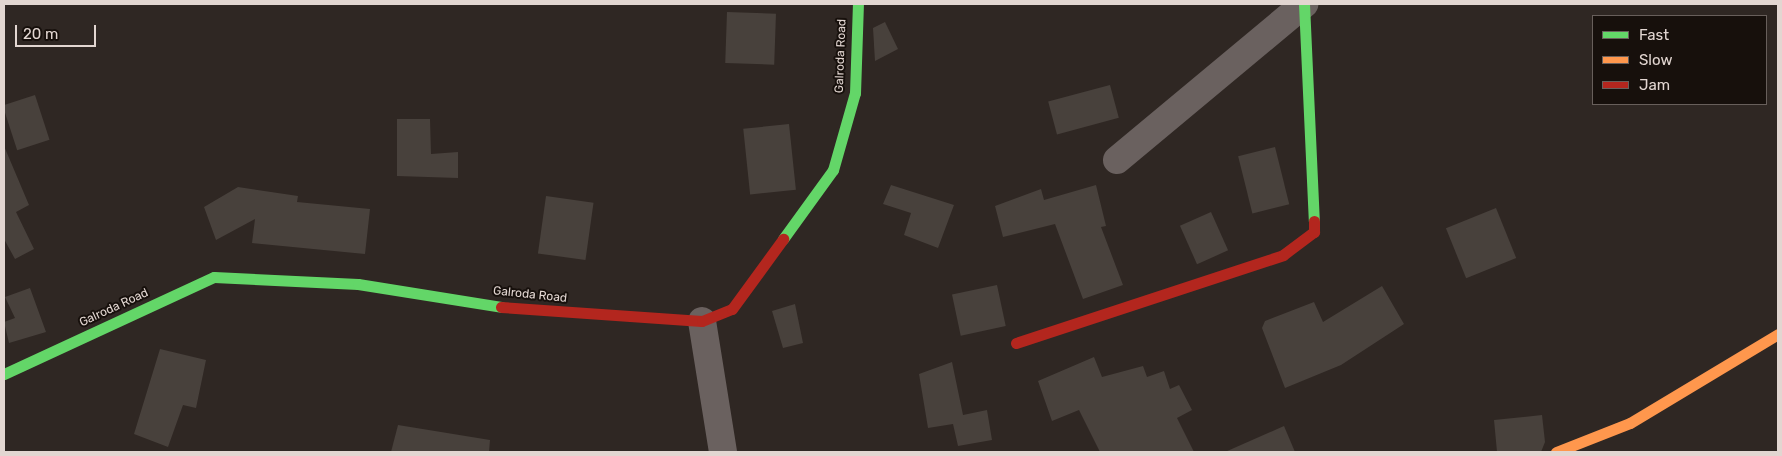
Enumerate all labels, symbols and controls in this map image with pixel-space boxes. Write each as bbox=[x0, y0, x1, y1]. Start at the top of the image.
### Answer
scale bar bbox=[18, 15, 99, 47]
legend bbox=[1592, 15, 1767, 105]
street label: Galroda Road bbox=[833, 19, 849, 93]
text: 20 m bbox=[23, 25, 58, 43]
text: Fast bbox=[1639, 26, 1669, 44]
text: Slow bbox=[1639, 51, 1672, 69]
text: Jam bbox=[1639, 76, 1670, 94]
street label: Galroda Road bbox=[492, 284, 568, 306]
street label: Galroda Road bbox=[77, 286, 151, 330]

